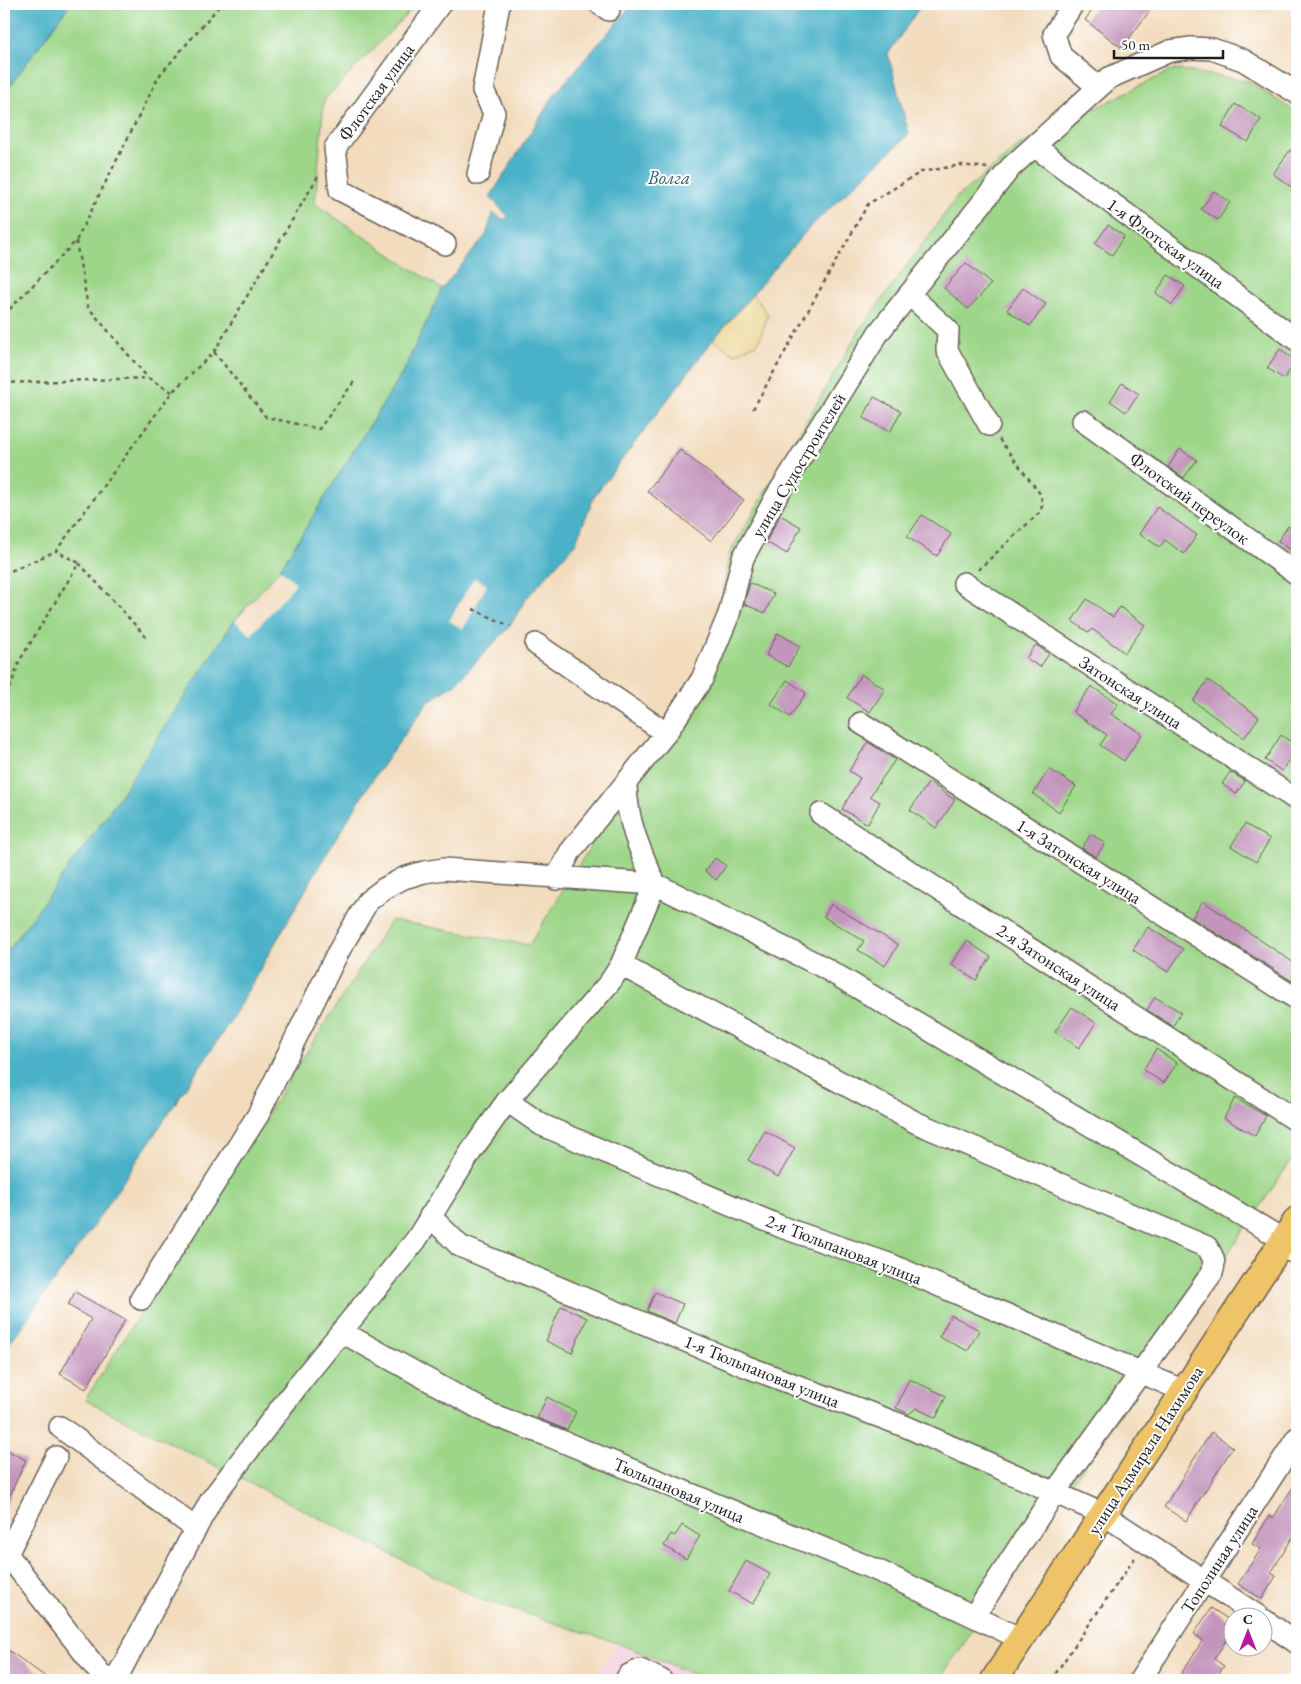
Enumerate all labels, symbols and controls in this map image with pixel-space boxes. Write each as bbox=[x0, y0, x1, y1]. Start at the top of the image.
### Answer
scale bar bbox=[1114, 28, 1222, 60]
text: 50 m bbox=[1121, 35, 1150, 54]
street label: Флотская улица bbox=[333, 38, 420, 145]
water label: Волга bbox=[647, 165, 690, 190]
street label: 1-я Флотская улица bbox=[1103, 193, 1230, 294]
street label: улица Судостроителей bbox=[746, 388, 851, 542]
street label: Флотский переулок bbox=[1125, 447, 1255, 550]
street label: Затонская улица bbox=[1075, 650, 1188, 734]
street label: 1-я Затонская улица bbox=[1012, 813, 1147, 909]
street label: 2-я Затонская улица bbox=[993, 918, 1126, 1016]
street label: 2-я Тюльпановая улица bbox=[763, 1209, 926, 1290]
street label: 1-я Тюльпановая улица bbox=[681, 1329, 844, 1413]
street label: улица Адмирала Нахимова bbox=[1082, 1361, 1209, 1539]
street label: Тюльпановая улица bbox=[610, 1452, 749, 1528]
street label: Тополиная улица bbox=[1175, 1500, 1263, 1618]
north arrow bbox=[1224, 1606, 1274, 1656]
text: С bbox=[1243, 1610, 1253, 1628]

